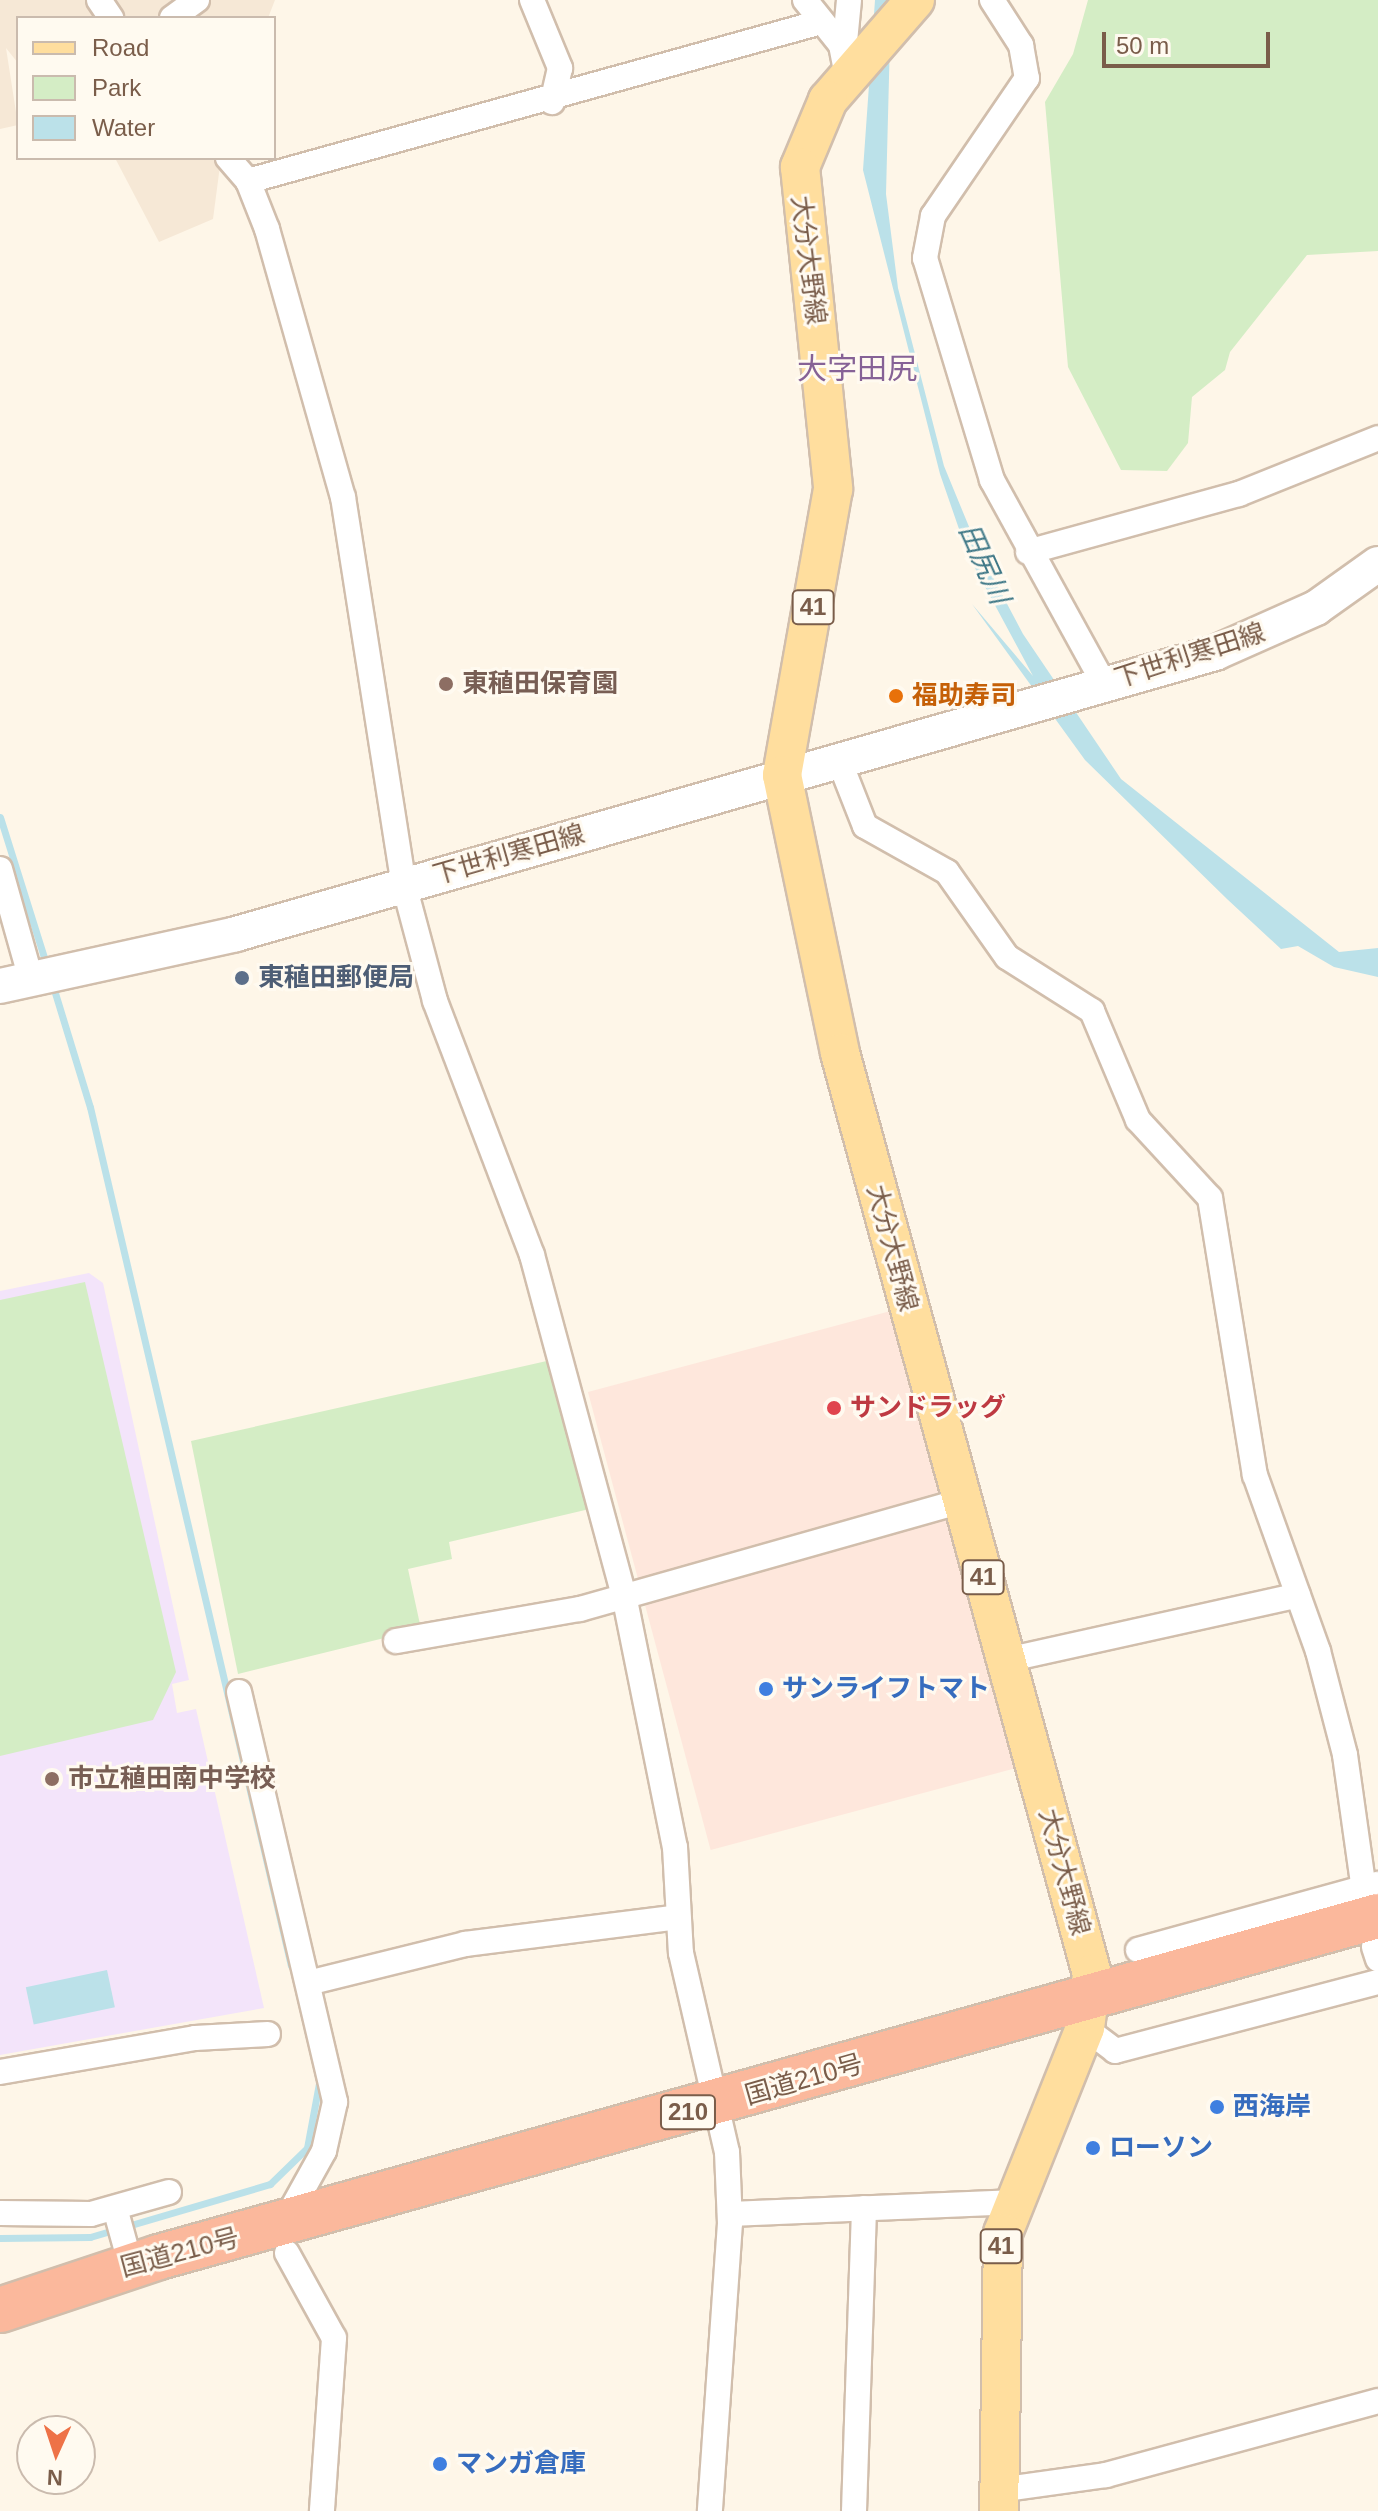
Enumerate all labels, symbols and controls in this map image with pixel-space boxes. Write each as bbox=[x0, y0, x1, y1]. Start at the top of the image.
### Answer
legend bbox=[16, 16, 276, 160]
scale bar bbox=[1106, 16, 1274, 66]
text: 50 m bbox=[1116, 32, 1169, 59]
text: Road bbox=[92, 34, 149, 61]
text: Park bbox=[92, 74, 141, 101]
text: Water bbox=[92, 114, 155, 141]
street label: 大分大野線 bbox=[785, 194, 831, 326]
district label: 大字田尻 bbox=[797, 351, 917, 387]
water label: 田尻川 bbox=[952, 519, 1016, 609]
road number: 41 bbox=[791, 587, 835, 627]
street label: 下世利寒田線 bbox=[1111, 617, 1269, 695]
place label: 東稙田保育園 bbox=[462, 668, 618, 700]
marker: 東稙田保育園 bbox=[437, 675, 455, 693]
place label: 福助寿司 bbox=[912, 680, 1016, 712]
marker: 福助寿司 bbox=[887, 687, 905, 705]
street label: 下世利寒田線 bbox=[430, 819, 588, 891]
place label: 東稙田郵便局 bbox=[258, 962, 414, 994]
marker: 東稙田郵便局 bbox=[233, 969, 251, 987]
street label: 大分大野線 bbox=[860, 1181, 924, 1315]
place label: サンドラッグ bbox=[850, 1392, 1006, 1424]
marker: サンドラッグ bbox=[825, 1399, 843, 1417]
road number: 41 bbox=[961, 1557, 1005, 1597]
place label: サンライフトマト bbox=[782, 1673, 990, 1705]
marker: サンライフトマト bbox=[757, 1680, 775, 1698]
place label: 市立稙田南中学校 bbox=[68, 1763, 276, 1795]
marker: 市立稙田南中学校 bbox=[43, 1770, 61, 1788]
street label: 大分大野線 bbox=[1032, 1805, 1096, 1939]
street label: 国道210号 bbox=[741, 2048, 867, 2112]
place label: 西海岸 bbox=[1233, 2091, 1311, 2123]
road number: 210 bbox=[658, 2092, 718, 2132]
marker: 西海岸 bbox=[1208, 2098, 1226, 2116]
place label: ローソン bbox=[1109, 2132, 1213, 2164]
marker: ローソン bbox=[1084, 2139, 1102, 2157]
street label: 国道210号 bbox=[117, 2222, 243, 2284]
road number: 41 bbox=[979, 2226, 1023, 2266]
north arrow bbox=[16, 2415, 96, 2495]
place label: マンガ倉庫 bbox=[456, 2448, 586, 2480]
marker: マンガ倉庫 bbox=[431, 2455, 449, 2473]
text: N bbox=[46, 2465, 63, 2490]

